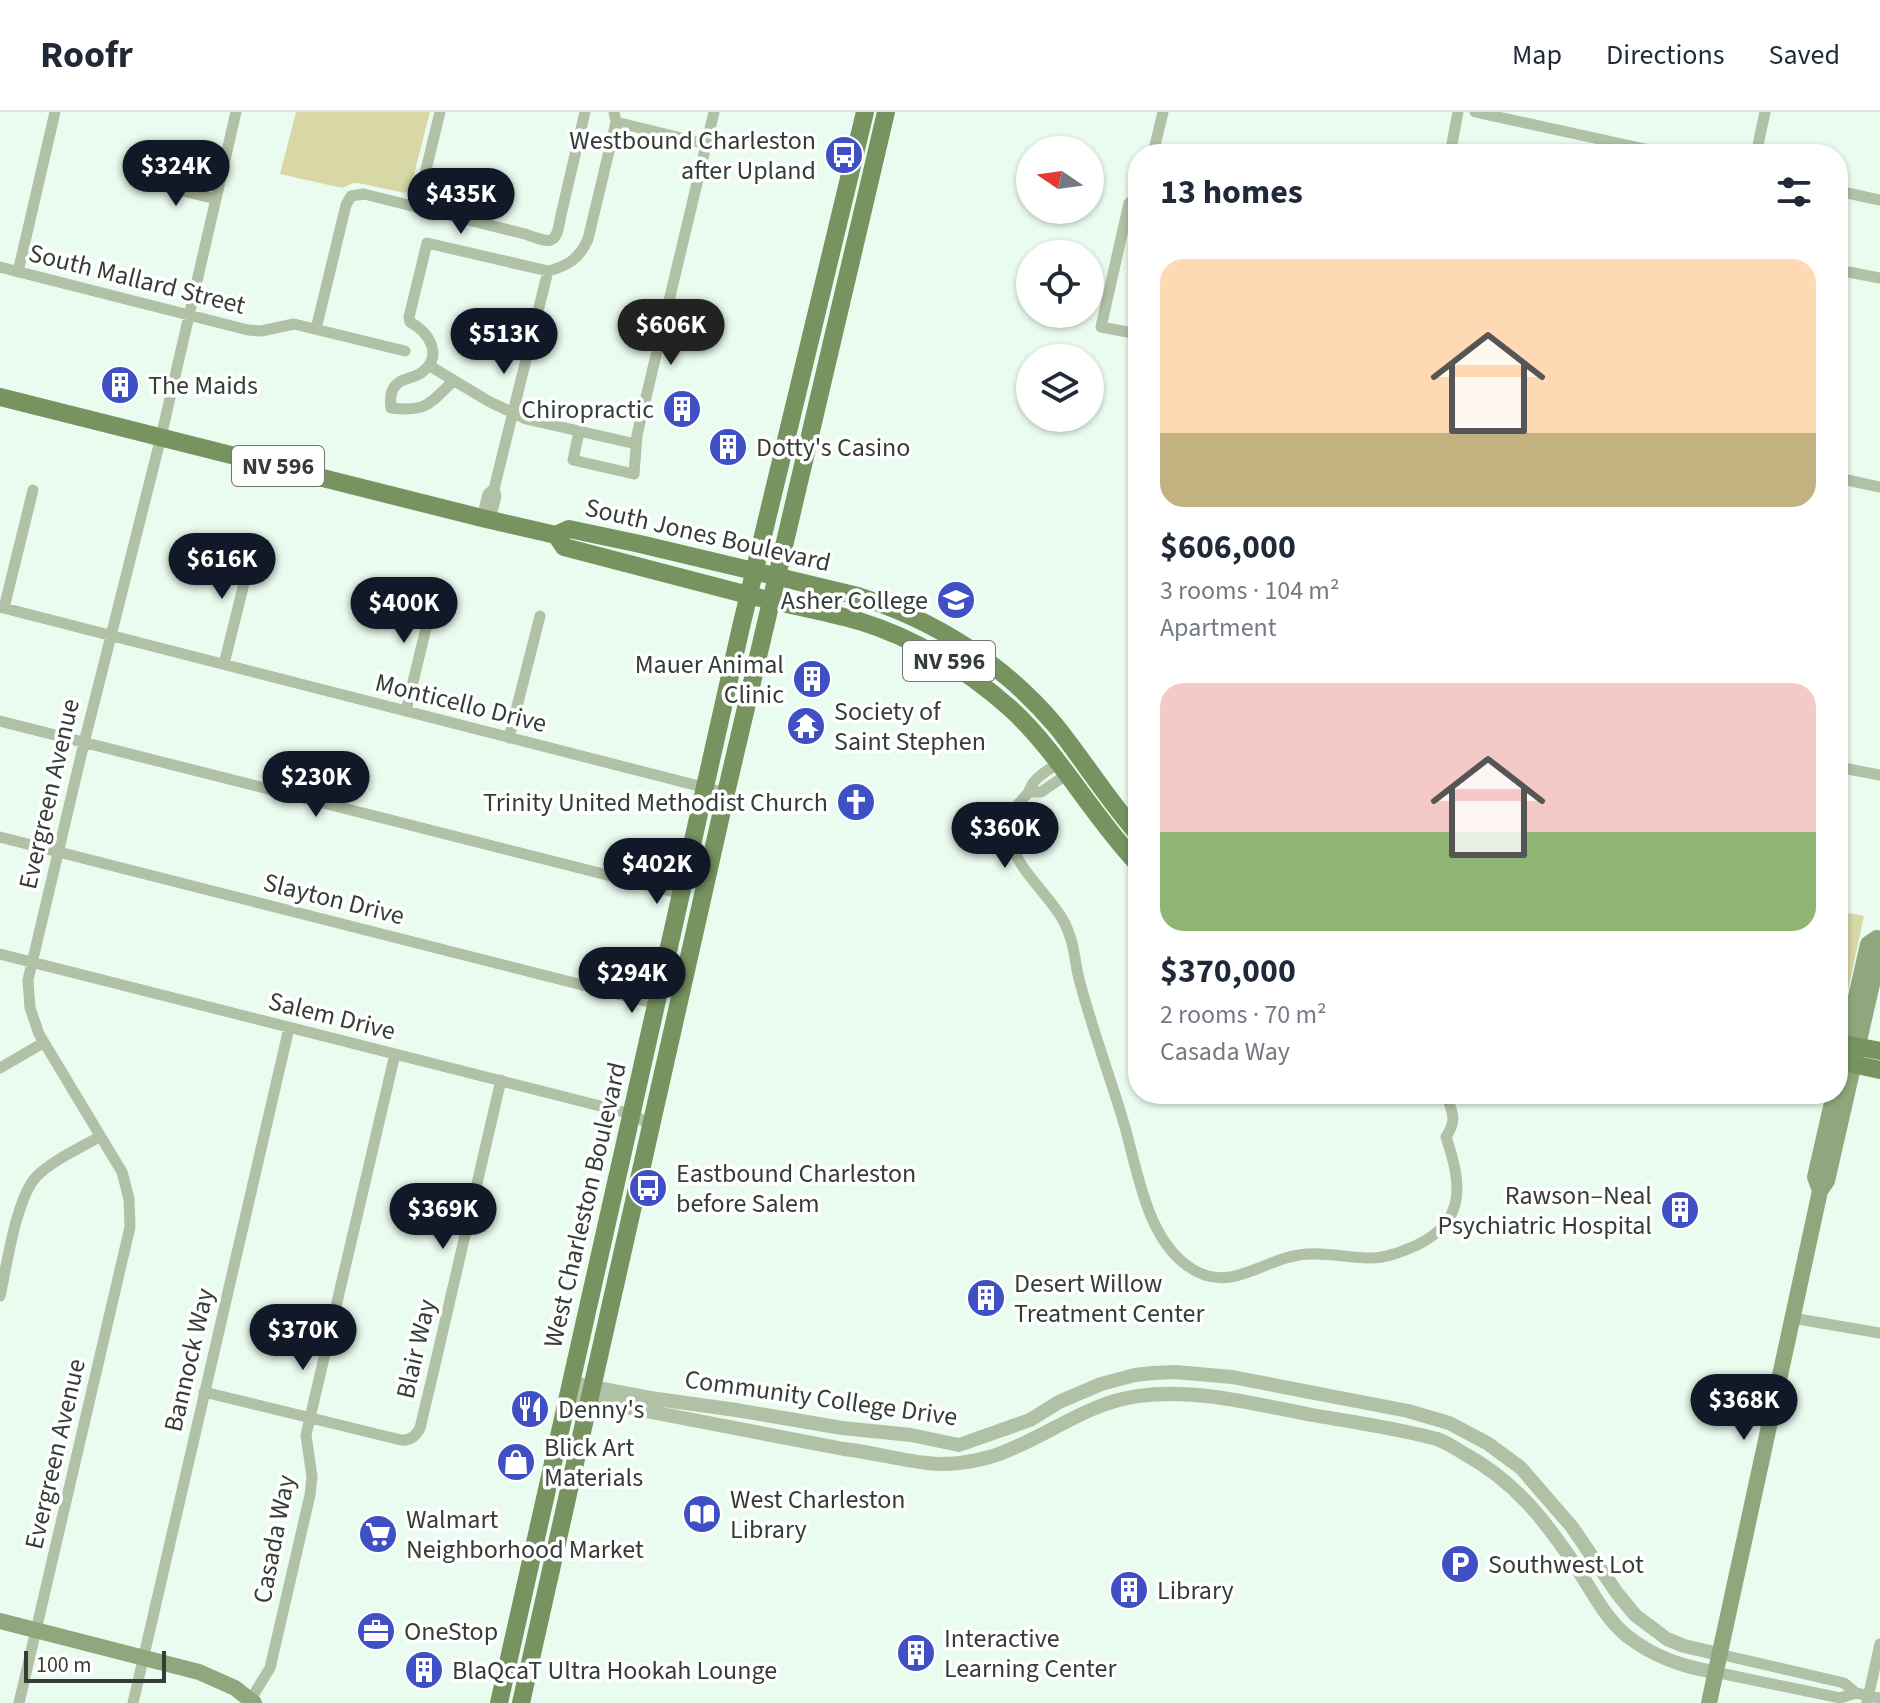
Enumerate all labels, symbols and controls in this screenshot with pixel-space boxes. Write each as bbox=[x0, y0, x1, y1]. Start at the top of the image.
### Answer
text: Roofr bbox=[40, 28, 133, 82]
text: Map bbox=[1512, 35, 1562, 75]
text: Directions bbox=[1606, 35, 1725, 75]
text: Saved bbox=[1769, 35, 1840, 75]
place label: Westbound Charleston after Upland bbox=[569, 122, 816, 189]
bus stop icon: Westbound Charleston after Upland bbox=[823, 134, 865, 176]
north arrow bbox=[1016, 136, 1104, 224]
map controls bbox=[1016, 136, 1104, 432]
pin: $324K bbox=[120, 140, 232, 208]
text: $324K bbox=[141, 147, 211, 184]
pin: $435K bbox=[405, 168, 517, 236]
text: 13 homes bbox=[1160, 168, 1303, 217]
icon: filters bbox=[1772, 170, 1816, 214]
text: $435K bbox=[426, 175, 496, 212]
street label: South Mallard Street bbox=[25, 234, 249, 324]
button: locate bbox=[1016, 240, 1104, 328]
pin: $606K bbox=[615, 299, 727, 367]
text: $606K bbox=[636, 306, 706, 343]
pin: $513K bbox=[448, 308, 560, 376]
icon: home bbox=[1416, 311, 1560, 455]
text: $513K bbox=[469, 315, 539, 352]
button: layers bbox=[1016, 344, 1104, 432]
building icon: The Maids bbox=[99, 364, 141, 406]
place label: The Maids bbox=[148, 367, 258, 404]
building icon: Chiropractic bbox=[661, 388, 703, 430]
place label: Chiropractic bbox=[521, 391, 654, 428]
building icon: Dotty's Casino bbox=[707, 426, 749, 468]
place label: Dotty's Casino bbox=[756, 429, 910, 466]
road number: NV 596 bbox=[232, 446, 324, 486]
street label: South Jones Boulevard bbox=[581, 489, 835, 581]
text: $606,000 bbox=[1160, 523, 1296, 572]
pin: $616K bbox=[166, 533, 278, 601]
text: $616K bbox=[187, 540, 257, 577]
text: 3 rooms · 104 m² bbox=[1160, 572, 1339, 609]
pin: $400K bbox=[348, 577, 460, 645]
school or university icon: Asher College bbox=[935, 579, 977, 621]
place label: Asher College bbox=[781, 582, 928, 619]
text: $400K bbox=[369, 584, 439, 621]
text: Apartment bbox=[1160, 609, 1277, 646]
road number: NV 596 bbox=[903, 641, 995, 681]
place label: Mauer Animal Clinic bbox=[635, 646, 784, 713]
building icon: Mauer Animal Clinic bbox=[791, 658, 833, 700]
street label: Monticello Drive bbox=[371, 664, 551, 742]
place label: Society of Saint Stephen bbox=[834, 693, 986, 760]
street label: Evergreen Avenue bbox=[9, 695, 89, 893]
temple icon: Society of Saint Stephen bbox=[785, 705, 827, 747]
icon: home bbox=[1416, 735, 1560, 879]
pin: $230K bbox=[260, 751, 372, 819]
text: $230K bbox=[281, 758, 351, 795]
church icon: Trinity United Methodist Church bbox=[835, 781, 877, 823]
place label: Trinity United Methodist Church bbox=[483, 784, 828, 821]
pin: $360K bbox=[949, 802, 1061, 870]
text: $360K bbox=[970, 809, 1040, 846]
pin: $402K bbox=[601, 838, 713, 906]
text: $402K bbox=[622, 845, 692, 882]
street label: Slayton Drive bbox=[260, 864, 408, 934]
pin: $294K bbox=[576, 947, 688, 1015]
text: $370,000 bbox=[1160, 947, 1296, 996]
text: $294K bbox=[597, 954, 667, 991]
street label: Salem Drive bbox=[265, 982, 399, 1050]
text: 2 rooms · 70 m² bbox=[1160, 996, 1327, 1033]
text: Casada Way bbox=[1160, 1033, 1290, 1070]
street label: West Charleston Boulevard bbox=[534, 1059, 636, 1351]
place label: Eastbound Charleston before Salem bbox=[676, 1155, 916, 1222]
bus stop icon: Eastbound Charleston before Salem bbox=[627, 1167, 669, 1209]
place label: Rawson–Neal Psychiatric Hospital bbox=[1438, 1177, 1652, 1244]
pin: $369K bbox=[387, 1183, 499, 1251]
building icon: Rawson–Neal Psychiatric Hospital bbox=[1659, 1189, 1701, 1231]
text: $369K bbox=[408, 1190, 478, 1227]
place label: Desert Willow Treatment Center bbox=[1014, 1265, 1206, 1332]
building icon: Desert Willow Treatment Center bbox=[965, 1277, 1007, 1319]
street label: Bannock Way bbox=[155, 1285, 223, 1435]
street label: Blair Way bbox=[387, 1296, 445, 1402]
pin: $370K bbox=[247, 1304, 359, 1372]
text: $370K bbox=[268, 1311, 338, 1348]
street label: Evergreen Avenue bbox=[15, 1355, 95, 1553]
street label: Community College Drive bbox=[682, 1361, 960, 1435]
pin: $368K bbox=[1688, 1374, 1800, 1442]
text: $368K bbox=[1709, 1381, 1779, 1418]
restaurant icon: Denny's bbox=[509, 1388, 551, 1430]
place label: Denny's bbox=[558, 1391, 644, 1428]
place label: Blick Art Materials bbox=[544, 1429, 643, 1496]
shop icon: Blick Art Materials bbox=[495, 1441, 537, 1483]
street label: Casada Way bbox=[243, 1472, 305, 1606]
place label: West Charleston Library bbox=[730, 1481, 905, 1548]
library icon: West Charleston Library bbox=[681, 1493, 723, 1535]
place label: Walmart Neighborhood Market bbox=[406, 1501, 644, 1568]
supermarket icon: Walmart Neighborhood Market bbox=[357, 1513, 399, 1555]
parking icon: Southwest Lot bbox=[1439, 1543, 1481, 1585]
place label: Southwest Lot bbox=[1488, 1546, 1644, 1583]
building icon: Library bbox=[1108, 1569, 1150, 1611]
place label: Library bbox=[1157, 1572, 1234, 1609]
office icon: OneStop bbox=[355, 1610, 397, 1652]
place label: OneStop bbox=[404, 1613, 498, 1650]
place label: Interactive Learning Center bbox=[944, 1620, 1117, 1687]
building icon: Interactive Learning Center bbox=[895, 1632, 937, 1674]
scale bar bbox=[24, 1647, 166, 1683]
text: 100 m bbox=[36, 1649, 91, 1681]
building icon: BlaQcaT Ultra Hookah Lounge bbox=[403, 1649, 445, 1691]
place label: BlaQcaT Ultra Hookah Lounge bbox=[452, 1652, 777, 1689]

